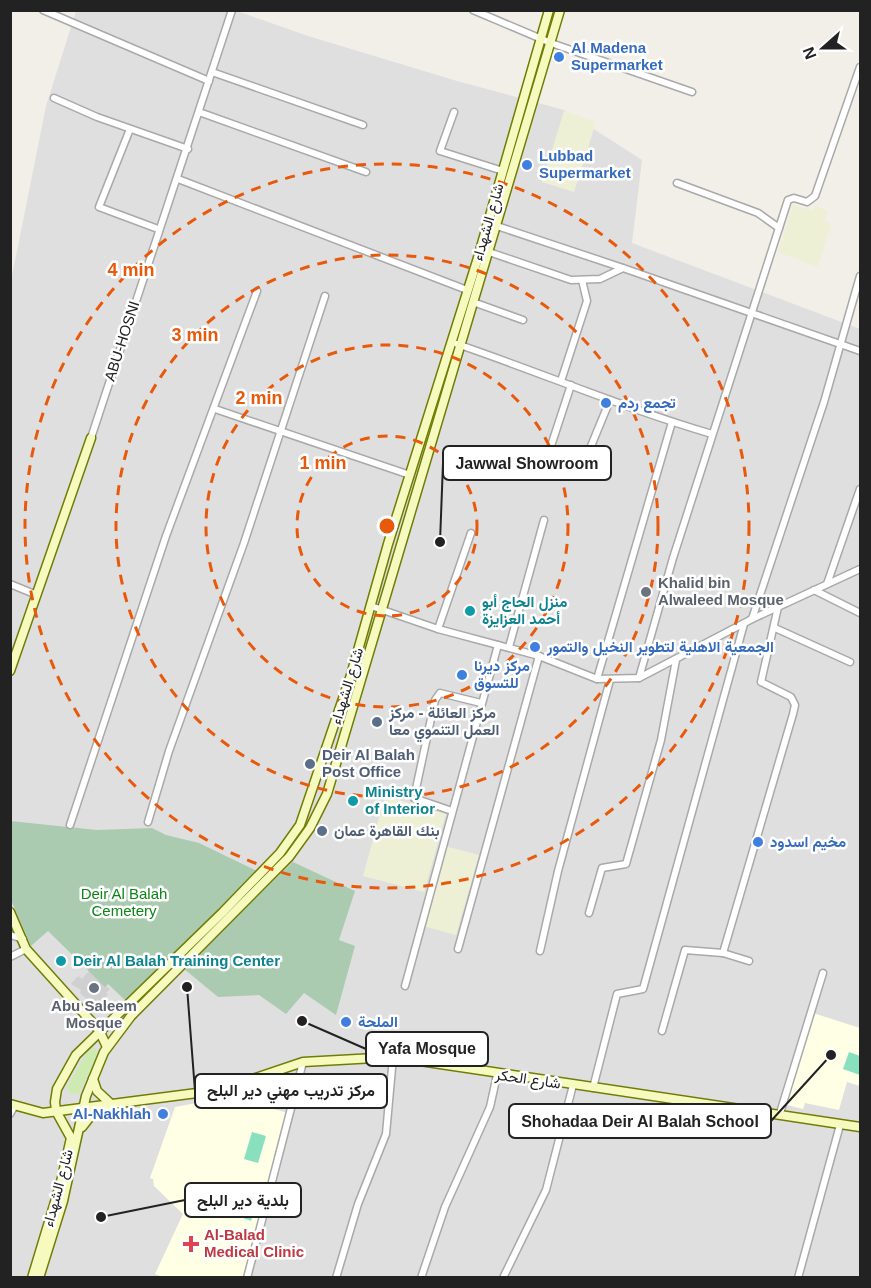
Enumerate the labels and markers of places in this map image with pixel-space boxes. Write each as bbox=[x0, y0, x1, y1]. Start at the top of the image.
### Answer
place label: Al Madena Supermarket bbox=[571, 39, 663, 73]
marker: Al Madena Supermarket bbox=[552, 50, 566, 64]
place label: Lubbad Supermarket bbox=[539, 147, 631, 181]
marker: Lubbad Supermarket bbox=[520, 158, 534, 172]
place label: تجمع ردم bbox=[618, 394, 676, 413]
marker: تجمع ردم bbox=[599, 396, 613, 410]
callout: Jawwal Showroom bbox=[443, 446, 611, 480]
centre of rings bbox=[377, 516, 397, 536]
place label: Khalid bin Alwaleed Mosque bbox=[658, 574, 784, 608]
marker: Khalid bin Alwaleed Mosque bbox=[639, 585, 653, 599]
place label: منزل الحاج أبو أحمد العزايزة bbox=[482, 593, 567, 628]
marker: منزل الحاج أبو أحمد العزايزة bbox=[463, 604, 477, 618]
place label: الجمعية الاهلية لتطوير النخيل والتمور bbox=[546, 638, 774, 656]
marker: الجمعية الاهلية لتطوير النخيل والتمور bbox=[528, 640, 542, 654]
place label: مركز ديرنا للتسوق bbox=[474, 657, 530, 692]
marker: مركز ديرنا للتسوق bbox=[455, 668, 469, 682]
place label: مركز العائلة - مركز العمل التنموي معا bbox=[388, 704, 499, 743]
marker: مركز العائلة - مركز العمل التنموي معا bbox=[370, 715, 384, 729]
place label: Deir Al Balah Post Office bbox=[322, 746, 415, 780]
marker: Deir Al Balah Post Office bbox=[303, 757, 317, 771]
place label: Ministry of Interior bbox=[365, 783, 435, 817]
marker: Ministry of Interior bbox=[346, 794, 360, 808]
place label: بنك القاهرة عمان bbox=[334, 822, 440, 840]
marker: بنك القاهرة عمان bbox=[315, 824, 329, 838]
place label: مخيم اسدود bbox=[770, 833, 846, 852]
marker: مخيم اسدود bbox=[751, 835, 765, 849]
place label: Deir Al Balah Training Center bbox=[73, 952, 280, 969]
marker: Deir Al Balah Training Center bbox=[54, 954, 68, 968]
marker: Abu Saleem Mosque bbox=[87, 981, 101, 995]
place label: Abu Saleem Mosque bbox=[51, 997, 137, 1031]
place label: الملحة bbox=[358, 1013, 398, 1030]
marker: الملحة bbox=[339, 1015, 353, 1029]
callout: Yafa Mosque bbox=[366, 1032, 488, 1066]
callout: مركز تدريب مهني دير البلح bbox=[195, 1074, 387, 1108]
callout: Shohadaa Deir Al Balah School bbox=[509, 1104, 771, 1138]
place label: Al-Nakhlah bbox=[73, 1105, 151, 1122]
marker: Al-Nakhlah bbox=[156, 1107, 170, 1121]
callout: بلدية دير البلح bbox=[185, 1183, 301, 1217]
place label: Al-Balad Medical Clinic bbox=[204, 1226, 304, 1260]
marker: Al-Balad Medical Clinic bbox=[182, 1235, 200, 1253]

